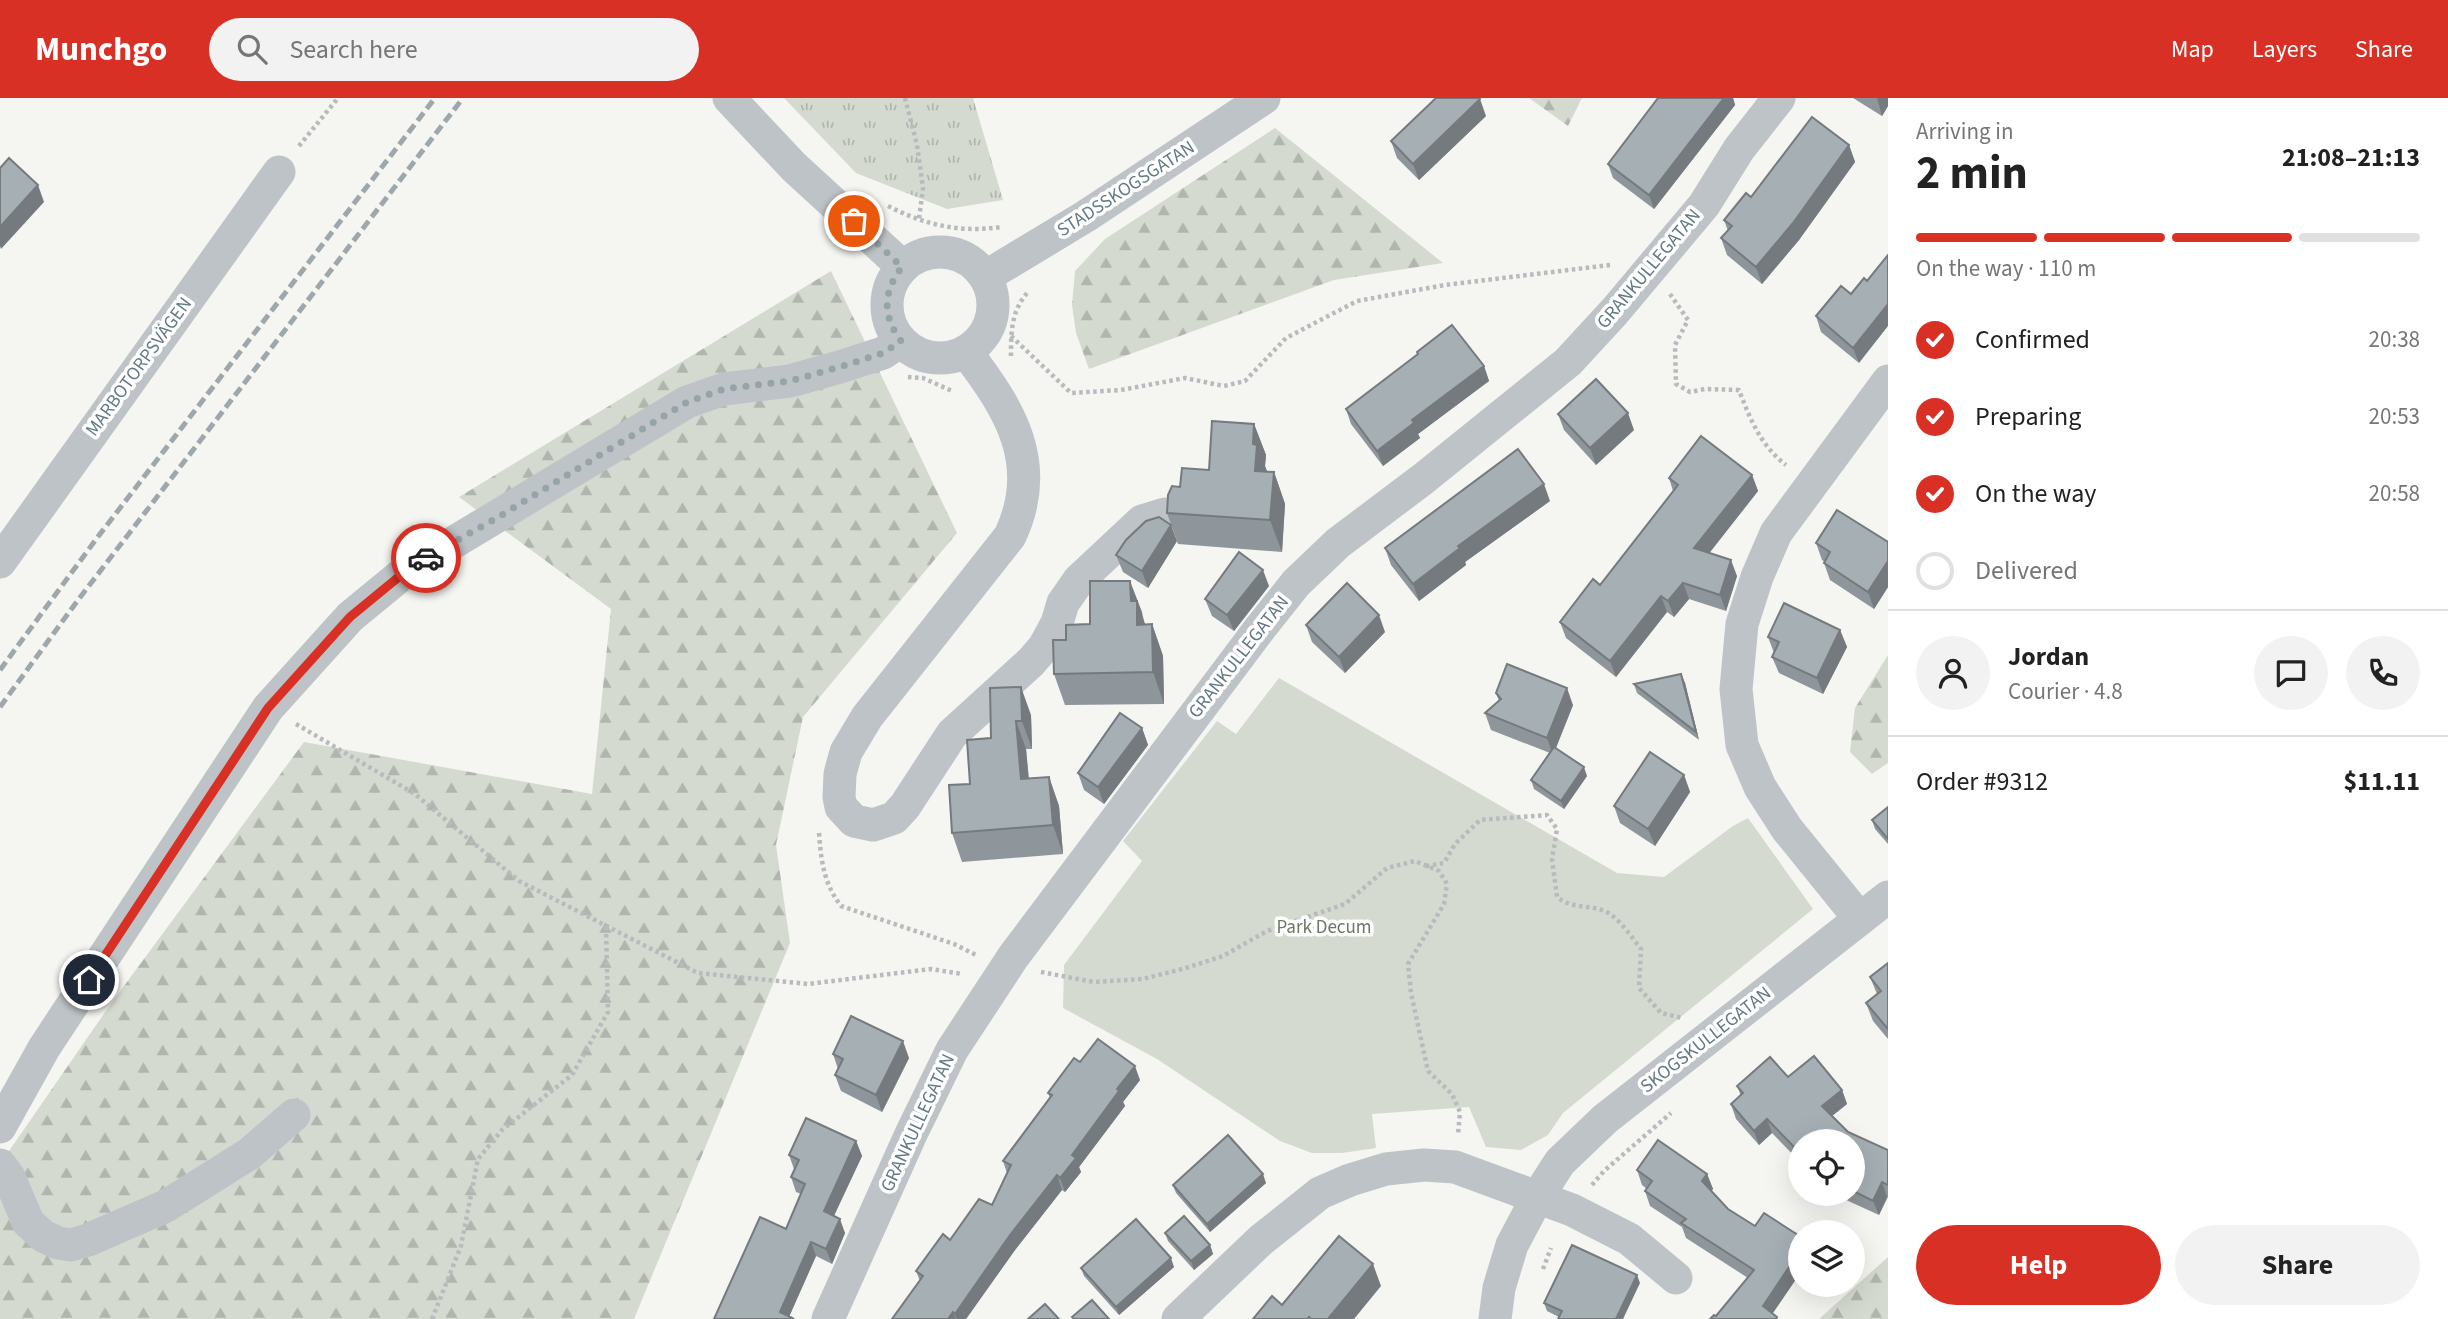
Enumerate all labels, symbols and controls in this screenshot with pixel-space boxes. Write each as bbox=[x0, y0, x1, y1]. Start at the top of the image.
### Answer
search box bbox=[209, 18, 699, 81]
text: Munchgo bbox=[35, 26, 167, 73]
icon: search bbox=[233, 30, 271, 68]
text: Search here bbox=[289, 31, 418, 68]
text: Map bbox=[2171, 32, 2214, 67]
text: Layers bbox=[2252, 32, 2317, 67]
text: Share bbox=[2355, 32, 2413, 67]
text: Arriving in bbox=[1916, 115, 2014, 148]
street label: STADSSKOGSGATAN bbox=[1052, 134, 1200, 244]
text: 21:08–21:13 bbox=[2282, 139, 2420, 176]
text: 2 min bbox=[1916, 141, 2028, 206]
pin bbox=[824, 191, 884, 251]
icon: bag bbox=[835, 202, 873, 240]
street label: GRANKULLEGATAN bbox=[1591, 203, 1707, 335]
text: On the way · 110 m bbox=[1916, 252, 2096, 285]
street label: MARBOTORPSVÄGEN bbox=[79, 292, 199, 442]
icon: check bbox=[1916, 321, 1954, 359]
text: Confirmed bbox=[1975, 321, 2090, 358]
text: 20:38 bbox=[2369, 323, 2420, 356]
icon: check bbox=[1916, 398, 1954, 436]
text: Preparing bbox=[1975, 398, 2081, 435]
text: 20:53 bbox=[2369, 400, 2420, 433]
icon: check bbox=[1916, 475, 1954, 513]
text: On the way bbox=[1975, 475, 2096, 512]
text: 20:58 bbox=[2369, 477, 2420, 510]
courier bbox=[391, 523, 461, 593]
icon: car bbox=[407, 539, 445, 577]
text: Delivered bbox=[1975, 552, 2078, 589]
street label: GRANKULLEGATAN bbox=[1182, 590, 1296, 724]
button: person bbox=[1916, 636, 1990, 710]
button: chat bbox=[2254, 636, 2328, 710]
button: phone bbox=[2346, 636, 2420, 710]
text: Jordan bbox=[2008, 638, 2089, 675]
text: Courier · 4.8 bbox=[2008, 675, 2123, 708]
text: Order #9312 bbox=[1916, 763, 2048, 800]
text: $11.11 bbox=[2344, 763, 2420, 800]
park label: Park Decum bbox=[1276, 914, 1372, 941]
pin bbox=[59, 950, 119, 1010]
icon: home bbox=[70, 961, 108, 999]
street label: SKOGSKULLEGATAN bbox=[1635, 980, 1777, 1100]
street label: GRANKULLEGATAN bbox=[874, 1050, 962, 1196]
map controls bbox=[1788, 1129, 1865, 1297]
button: locate bbox=[1788, 1129, 1865, 1206]
button: layers bbox=[1788, 1220, 1865, 1297]
button: Help bbox=[1916, 1225, 2161, 1305]
button: Share bbox=[2175, 1225, 2420, 1305]

